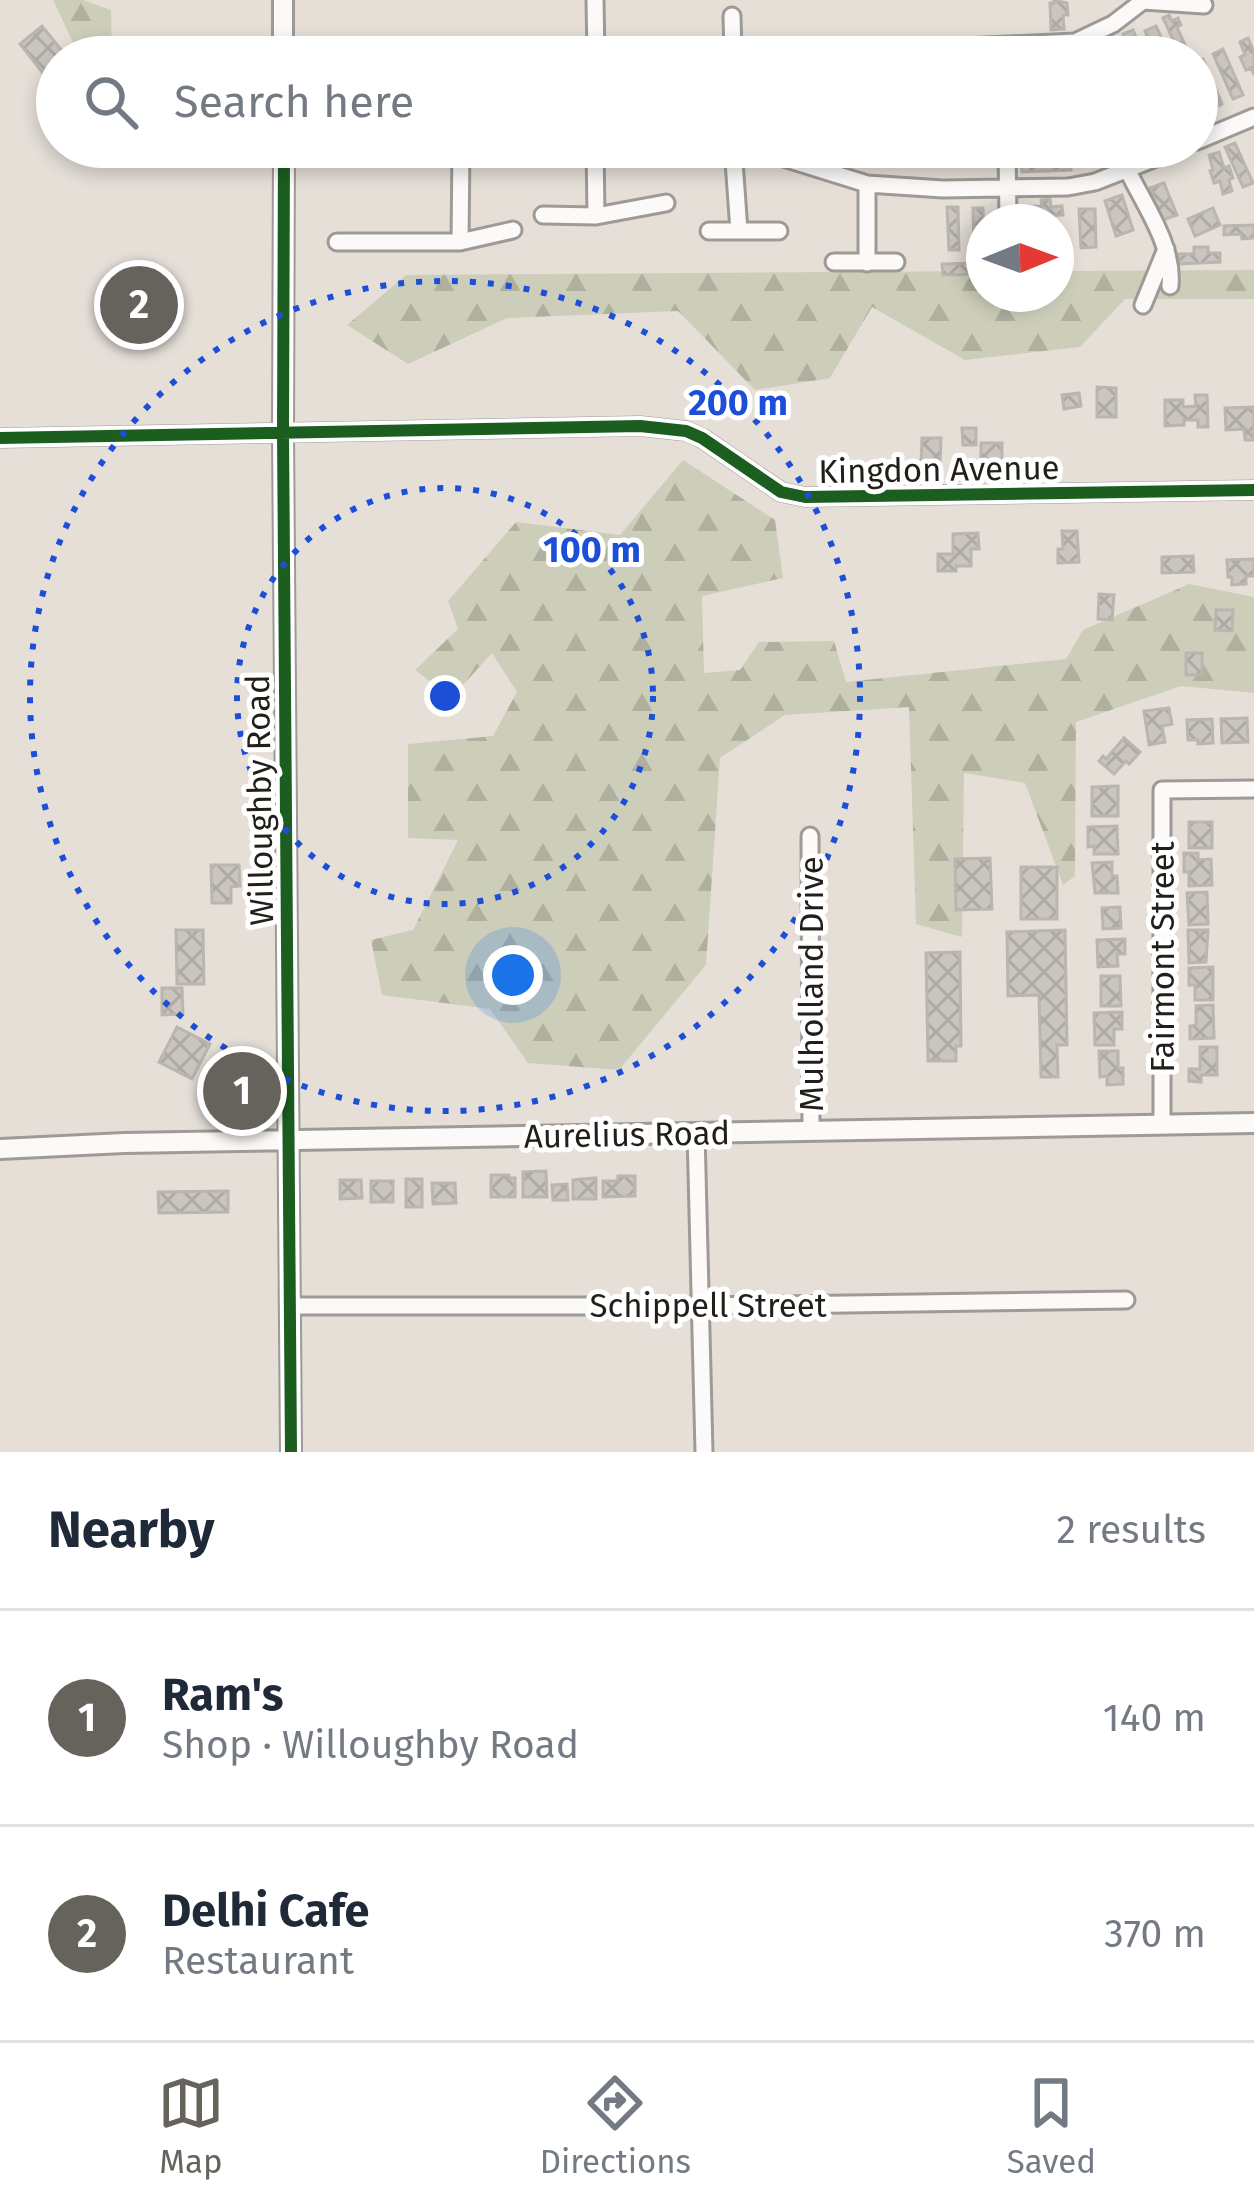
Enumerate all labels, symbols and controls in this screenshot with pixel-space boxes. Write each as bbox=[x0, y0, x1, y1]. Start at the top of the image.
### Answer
search box bbox=[36, 36, 1218, 168]
icon: search bbox=[78, 69, 144, 135]
text: Search here bbox=[174, 75, 414, 129]
north arrow bbox=[966, 204, 1074, 312]
pin: 2 bbox=[100, 260, 178, 350]
text: 200 m bbox=[688, 381, 788, 425]
street label: Kingdon Avenue bbox=[818, 448, 1060, 492]
text: 100 m bbox=[543, 528, 641, 572]
street label: Willoughby Road bbox=[238, 674, 282, 926]
centre of rings bbox=[424, 675, 466, 717]
street label: Fairmont Street bbox=[1143, 841, 1183, 1073]
street label: Mulholland Drive bbox=[792, 856, 832, 1112]
your location bbox=[483, 945, 543, 1005]
pin: 1 bbox=[203, 1046, 281, 1136]
street label: Aurelius Road bbox=[524, 1113, 730, 1157]
street label: Schippell Street bbox=[589, 1286, 827, 1326]
text: Nearby bbox=[48, 1499, 214, 1561]
text: 2 results bbox=[1057, 1507, 1206, 1553]
text: Ram's bbox=[162, 1668, 284, 1722]
text: 1 bbox=[78, 1695, 96, 1741]
text: 140 m bbox=[1103, 1695, 1206, 1741]
text: Shop · Willoughby Road bbox=[162, 1722, 579, 1768]
text: Delhi Cafe bbox=[162, 1884, 369, 1938]
text: 2 bbox=[77, 1911, 97, 1957]
text: 370 m bbox=[1104, 1911, 1206, 1957]
text: Restaurant bbox=[162, 1938, 354, 1984]
tab: Map bbox=[158, 2070, 224, 2182]
tab: Directions bbox=[540, 2070, 691, 2182]
tab: Saved bbox=[1007, 2070, 1096, 2182]

